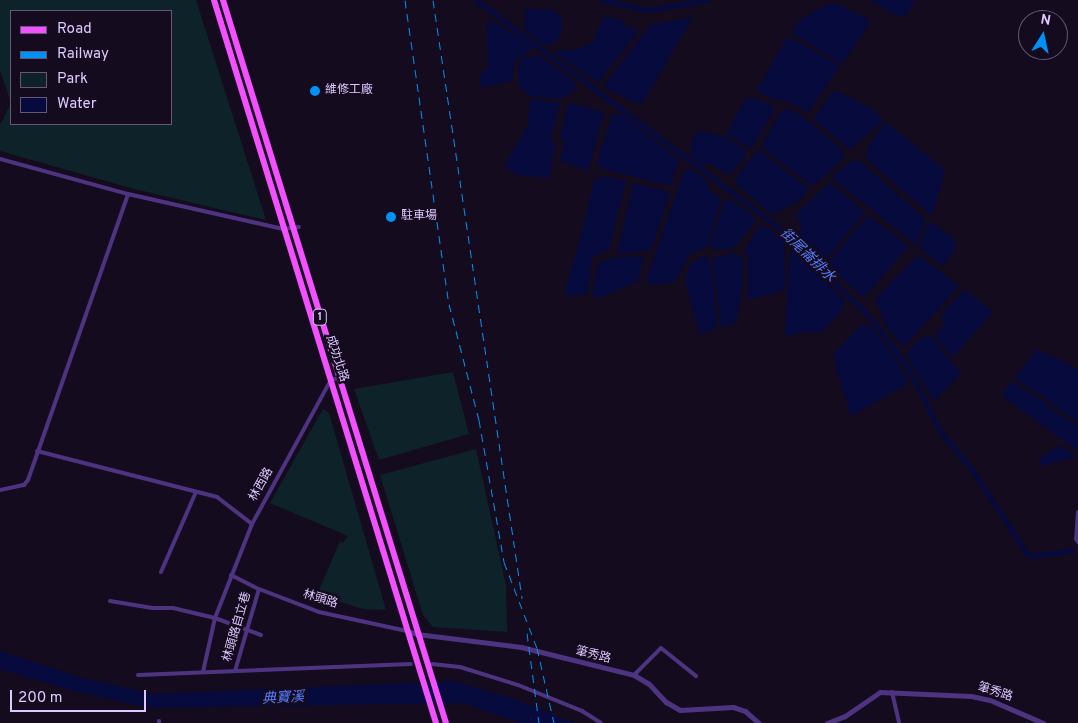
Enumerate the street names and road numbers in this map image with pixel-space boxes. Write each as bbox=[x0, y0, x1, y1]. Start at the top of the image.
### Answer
road number: 1 bbox=[312, 308, 328, 326]
street label: 成功北路 bbox=[322, 334, 350, 384]
street label: 林西路 bbox=[247, 466, 277, 504]
street label: 林頭路 bbox=[301, 588, 339, 612]
street label: 林頭路自立巷 bbox=[221, 590, 255, 664]
street label: 筆秀路 bbox=[574, 645, 612, 667]
street label: 筆秀路 bbox=[976, 681, 1014, 705]

